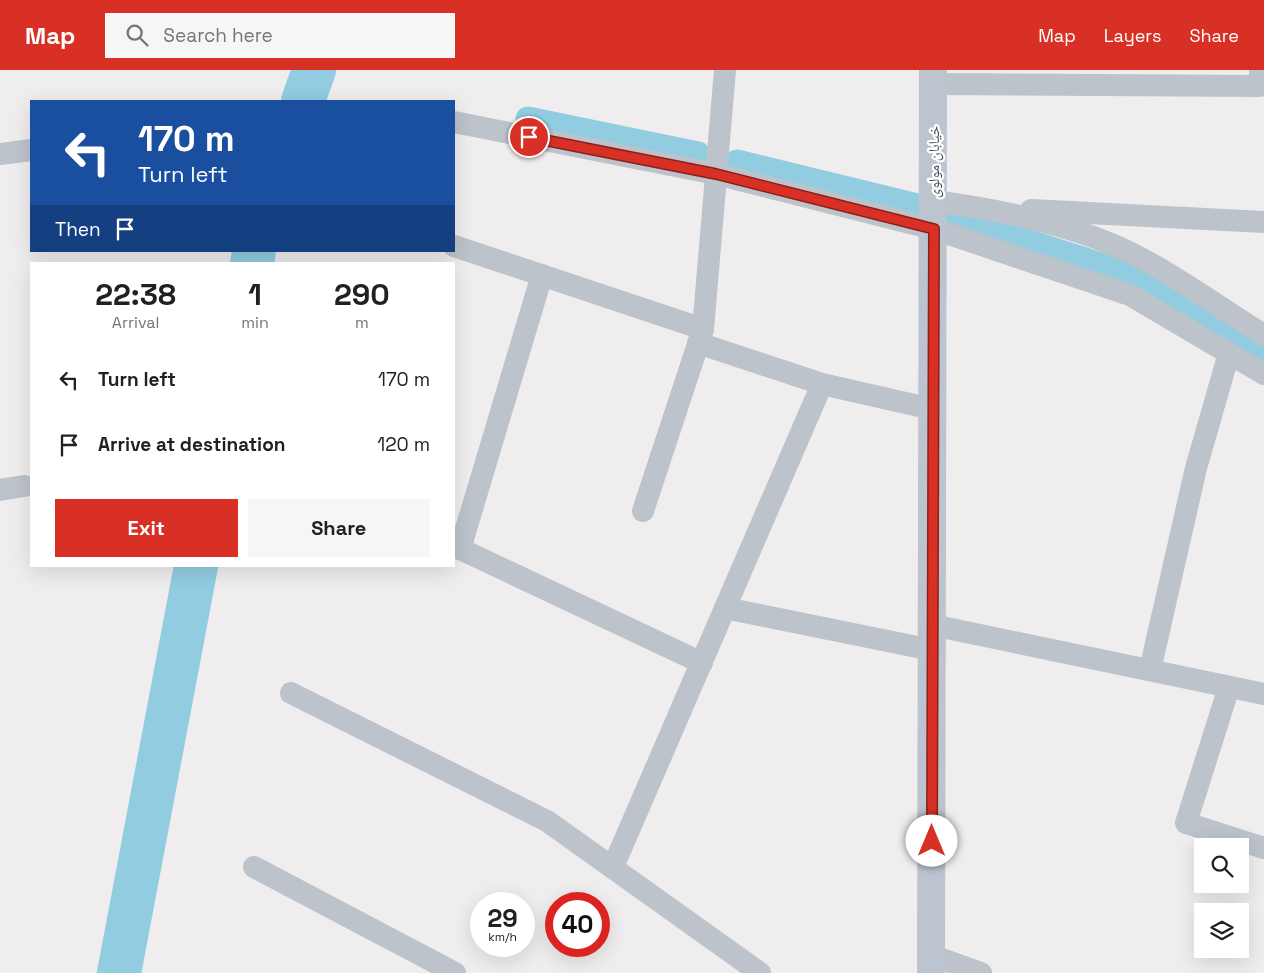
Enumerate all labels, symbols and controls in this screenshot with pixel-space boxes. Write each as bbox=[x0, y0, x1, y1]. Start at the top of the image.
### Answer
search box bbox=[105, 13, 455, 58]
text: Map bbox=[25, 20, 75, 51]
icon: search bbox=[123, 21, 151, 49]
text: Search here bbox=[163, 23, 273, 48]
text: Map bbox=[1038, 24, 1076, 47]
text: Layers bbox=[1104, 24, 1161, 47]
text: Share bbox=[1189, 24, 1239, 47]
pin bbox=[508, 116, 550, 158]
text: 170 m bbox=[138, 117, 235, 161]
icon: left bbox=[55, 120, 120, 185]
icon: arrive bbox=[515, 123, 543, 151]
street label: خیابان مولوی bbox=[924, 125, 944, 198]
text: Turn left bbox=[138, 160, 228, 188]
icon: arrive bbox=[111, 215, 139, 243]
text: Then bbox=[55, 217, 101, 242]
text: 22:38 bbox=[95, 275, 176, 314]
text: 1 bbox=[248, 275, 262, 314]
text: 290 bbox=[334, 275, 390, 314]
text: Arrival bbox=[112, 312, 159, 333]
text: min bbox=[241, 312, 269, 333]
text: m bbox=[355, 312, 369, 333]
icon: left bbox=[55, 366, 83, 394]
text: Turn left bbox=[98, 367, 176, 392]
text: 170 m bbox=[378, 367, 430, 392]
icon: arrive bbox=[55, 431, 83, 459]
text: Arrive at destination bbox=[98, 432, 286, 457]
text: 120 m bbox=[377, 432, 430, 457]
button: Exit bbox=[55, 499, 238, 557]
button: Share bbox=[248, 499, 430, 557]
position arrow bbox=[905, 814, 957, 866]
map controls bbox=[1194, 838, 1249, 958]
button: search bbox=[1194, 838, 1249, 893]
speed limit sign: 40 bbox=[545, 892, 610, 957]
text: 29 bbox=[487, 902, 518, 934]
button: layers bbox=[1194, 903, 1249, 958]
text: km/h bbox=[488, 929, 517, 945]

